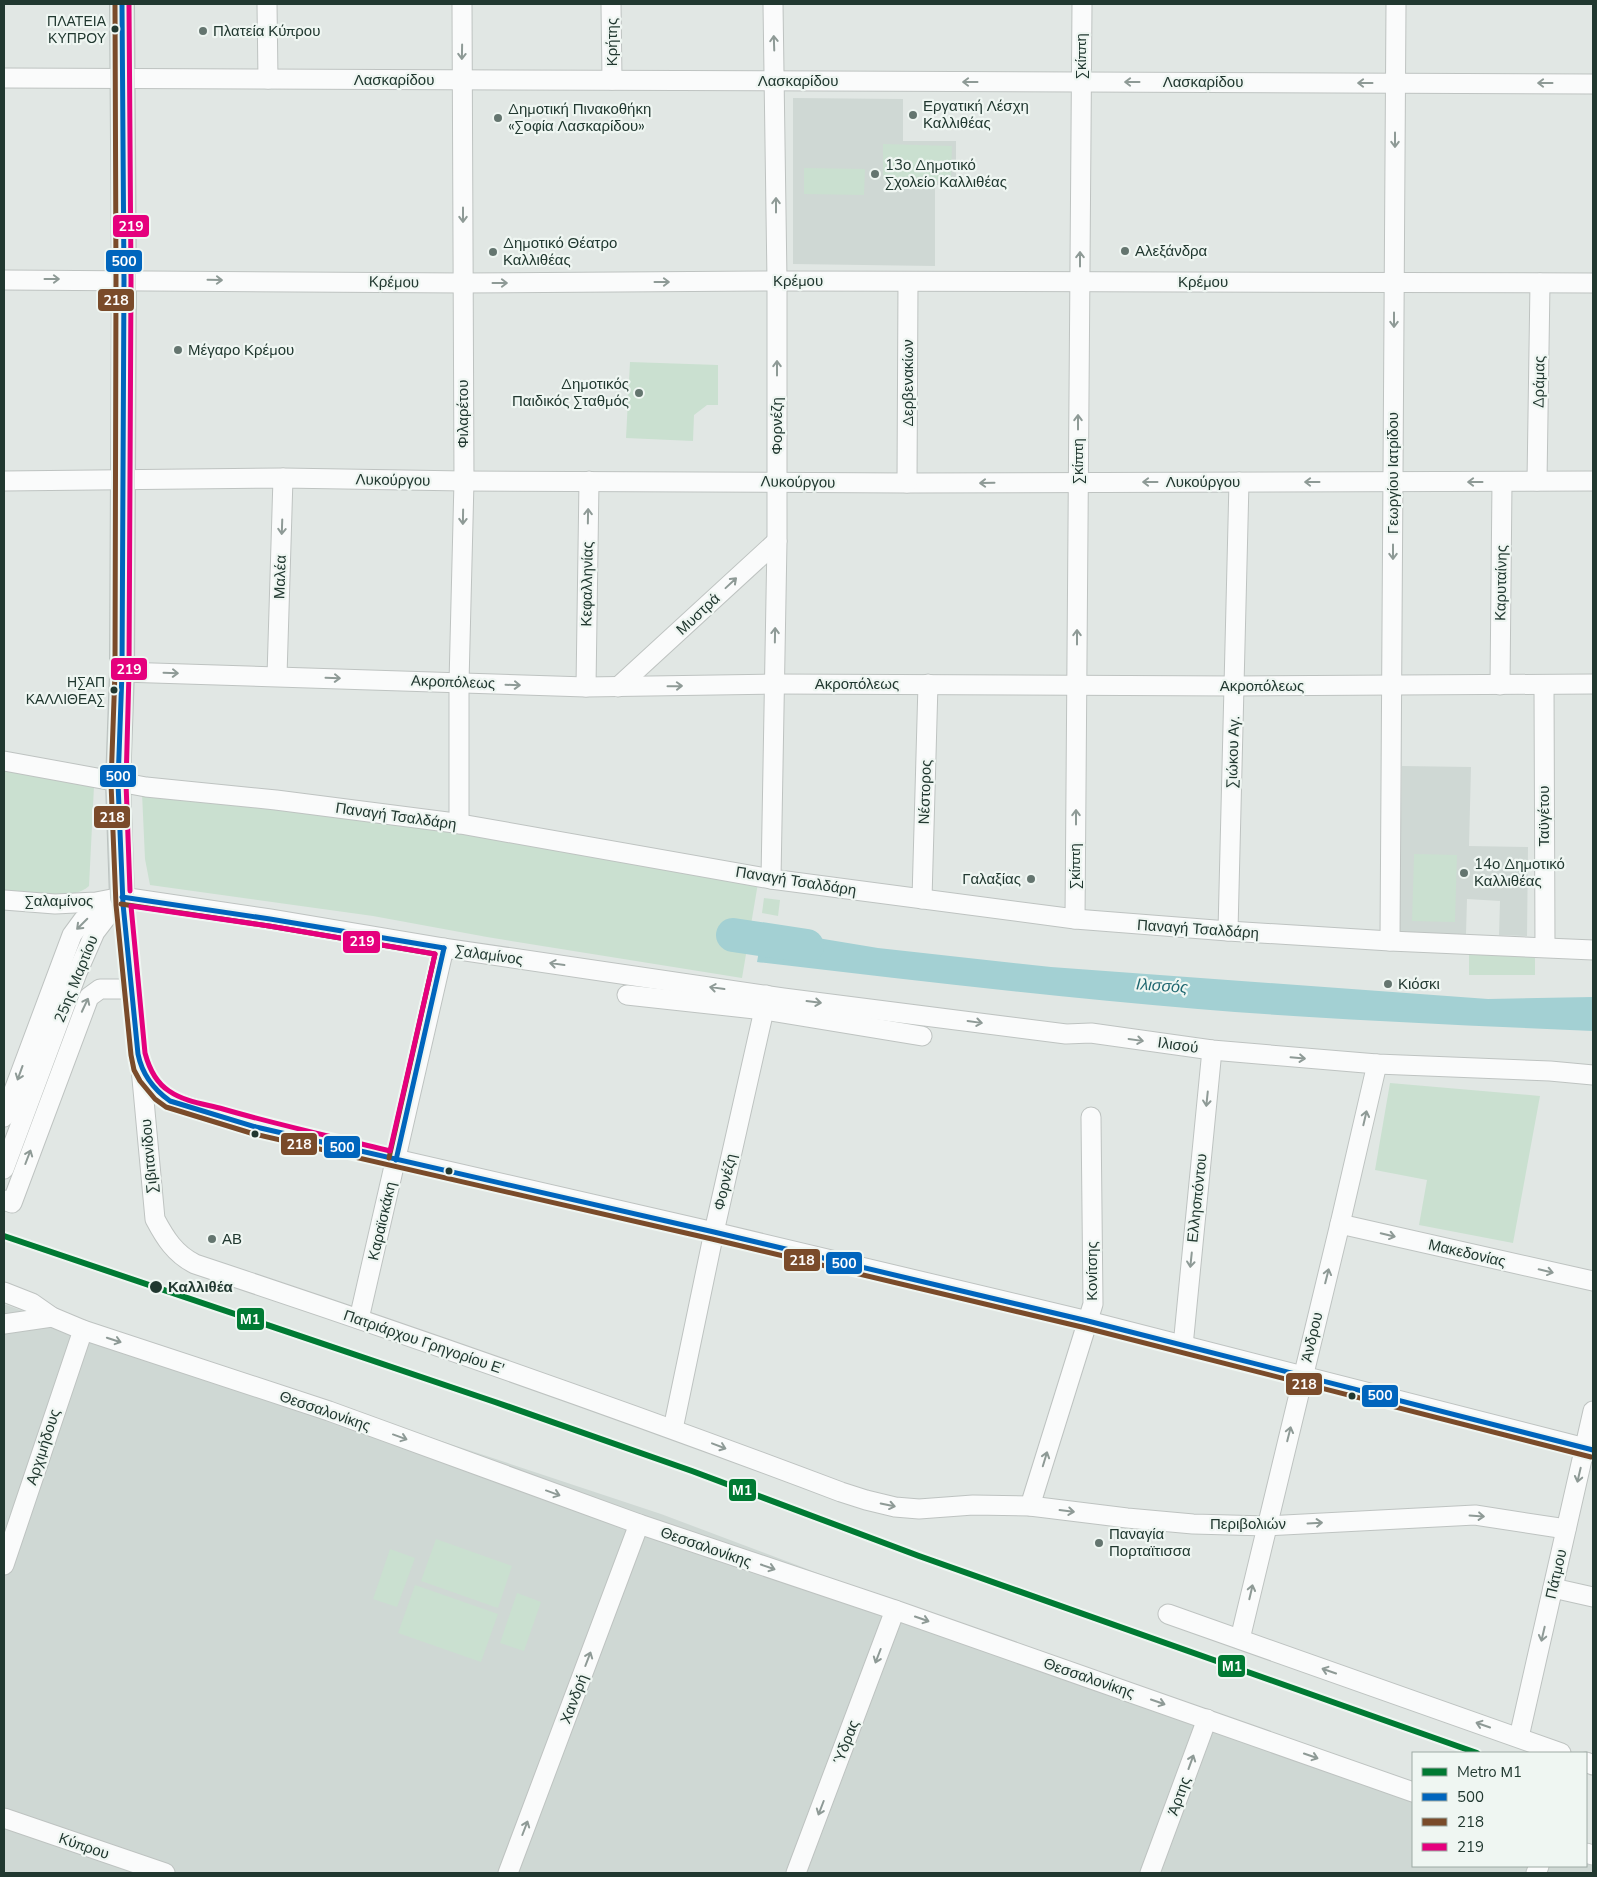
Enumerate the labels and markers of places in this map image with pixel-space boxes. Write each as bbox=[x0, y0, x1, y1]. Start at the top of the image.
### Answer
place label: ΠΛΑΤΕΙΑ ΚΥΠΡΟΥ bbox=[47, 12, 107, 48]
place label: Πλατεία Κύπρου bbox=[213, 21, 320, 41]
marker: ΠΛΑΤΕΙΑ ΚΥΠΡΟΥ bbox=[110, 24, 120, 34]
marker: Πλατεία Κύπρου bbox=[197, 25, 209, 37]
place label: Εργατική Λέσχη Καλλιθέας bbox=[923, 96, 1029, 133]
place label: Δημοτική Πινακοθήκη «Σοφία Λασκαρίδου» bbox=[508, 99, 651, 136]
marker: Εργατική Λέσχη Καλλιθέας bbox=[907, 109, 919, 121]
marker: Δημοτική Πινακοθήκη «Σοφία Λασκαρίδου» bbox=[492, 112, 504, 124]
place label: 13ο Δημοτικό Σχολείο Καλλιθέας bbox=[885, 155, 1007, 192]
marker: 13ο Δημοτικό Σχολείο Καλλιθέας bbox=[869, 168, 881, 180]
place label: Δημοτικό Θέατρο Καλλιθέας bbox=[503, 233, 617, 270]
place label: Αλεξάνδρα bbox=[1135, 241, 1208, 261]
marker: Αλεξάνδρα bbox=[1119, 245, 1131, 257]
marker: Δημοτικό Θέατρο Καλλιθέας bbox=[487, 246, 499, 258]
place label: Μέγαρο Κρέμου bbox=[188, 340, 294, 360]
marker: Μέγαρο Κρέμου bbox=[172, 344, 184, 356]
place label: Δημοτικός Παιδικός Σταθμός bbox=[512, 374, 629, 411]
marker: Δημοτικός Παιδικός Σταθμός bbox=[633, 387, 645, 399]
place label: ΗΣΑΠ ΚΑΛΛΙΘΕΑΣ bbox=[26, 673, 105, 709]
marker: ΗΣΑΠ ΚΑΛΛΙΘΕΑΣ bbox=[109, 685, 119, 695]
place label: 14ο Δημοτικό Καλλιθέας bbox=[1474, 854, 1565, 891]
marker: 14ο Δημοτικό Καλλιθέας bbox=[1458, 867, 1470, 879]
place label: Γαλαξίας bbox=[962, 869, 1021, 889]
marker: Γαλαξίας bbox=[1025, 873, 1037, 885]
place label: Κιόσκι bbox=[1398, 974, 1440, 994]
marker: Κιόσκι bbox=[1382, 978, 1394, 990]
unlabelled marker bbox=[250, 1129, 260, 1139]
unlabelled marker bbox=[444, 1166, 454, 1176]
place label: ΑΒ bbox=[222, 1229, 242, 1249]
marker: ΑΒ bbox=[206, 1233, 218, 1245]
place label: Καλλιθέα bbox=[168, 1277, 233, 1297]
marker: Καλλιθέα bbox=[148, 1279, 164, 1295]
unlabelled marker bbox=[1347, 1391, 1357, 1401]
place label: Παναγία Πορταϊτισσα bbox=[1109, 1524, 1191, 1561]
marker: Παναγία Πορταϊτισσα bbox=[1093, 1537, 1105, 1549]

